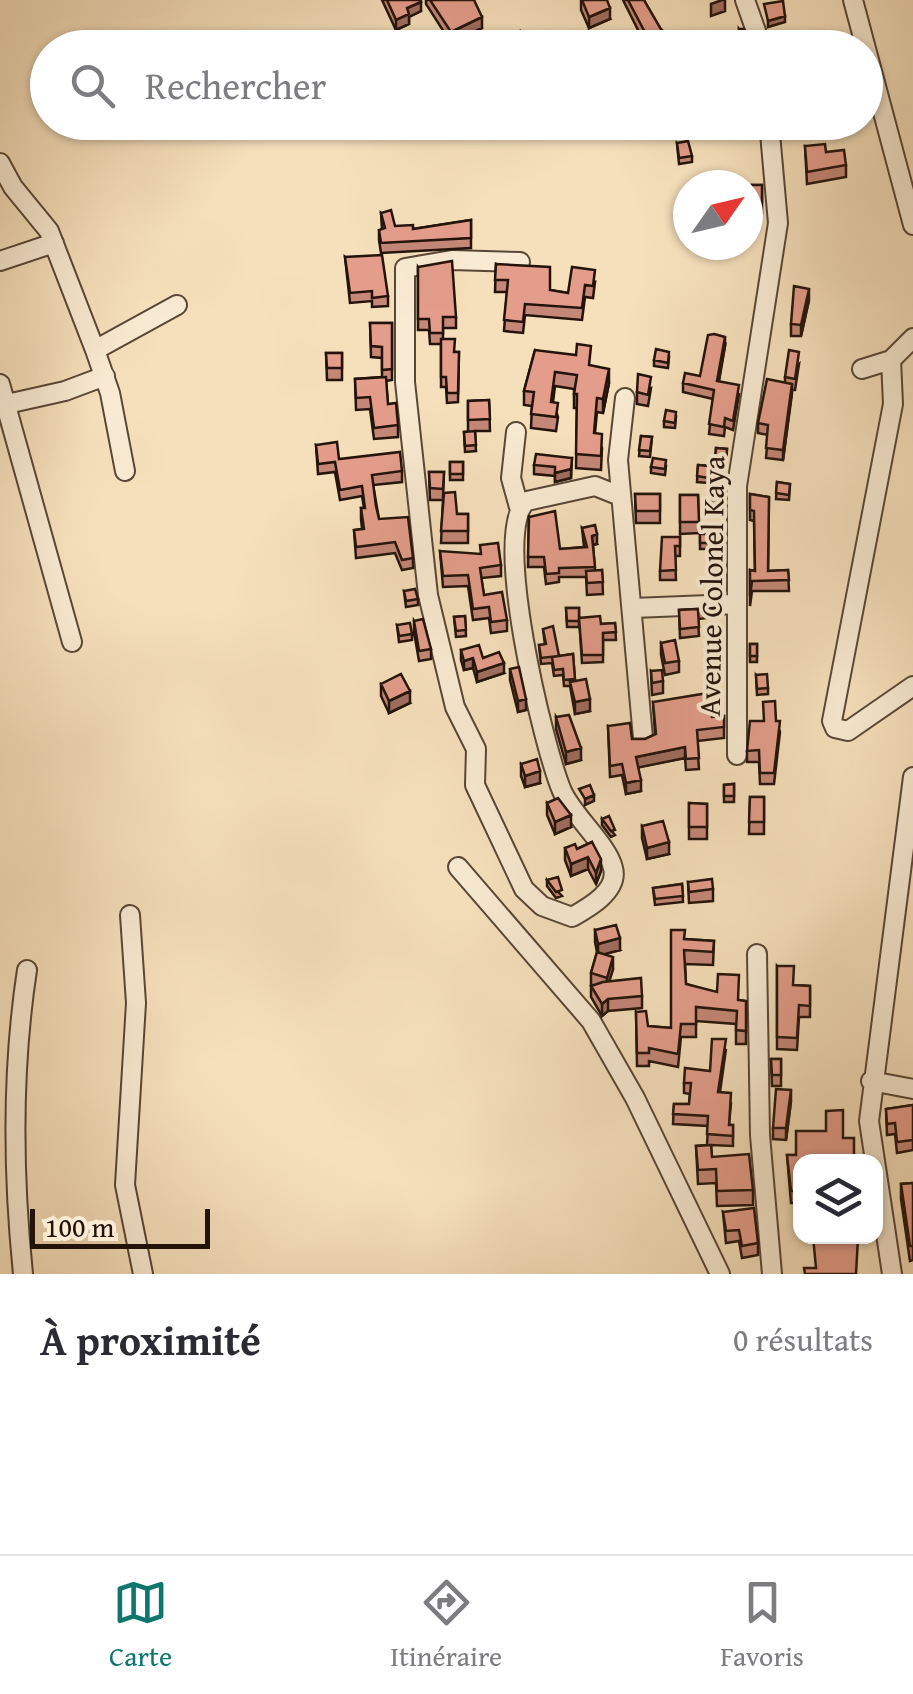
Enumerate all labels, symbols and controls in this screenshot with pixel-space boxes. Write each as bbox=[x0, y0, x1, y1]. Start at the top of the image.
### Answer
search box bbox=[30, 30, 883, 140]
text: Rechercher bbox=[145, 57, 326, 113]
icon: search bbox=[65, 58, 120, 113]
north arrow bbox=[673, 170, 763, 260]
street label: Avenue Colonel Kaya bbox=[687, 455, 735, 717]
map controls bbox=[793, 1154, 883, 1244]
button: layers bbox=[793, 1154, 883, 1244]
scale bar bbox=[30, 1204, 210, 1248]
text: 100 m bbox=[45, 1206, 114, 1247]
text: À proximité bbox=[40, 1309, 261, 1370]
text: 0 résultats bbox=[733, 1316, 873, 1363]
tab: Carte bbox=[109, 1575, 172, 1676]
tab: Itinéraire bbox=[390, 1575, 502, 1676]
tab: Favoris bbox=[720, 1575, 804, 1676]

